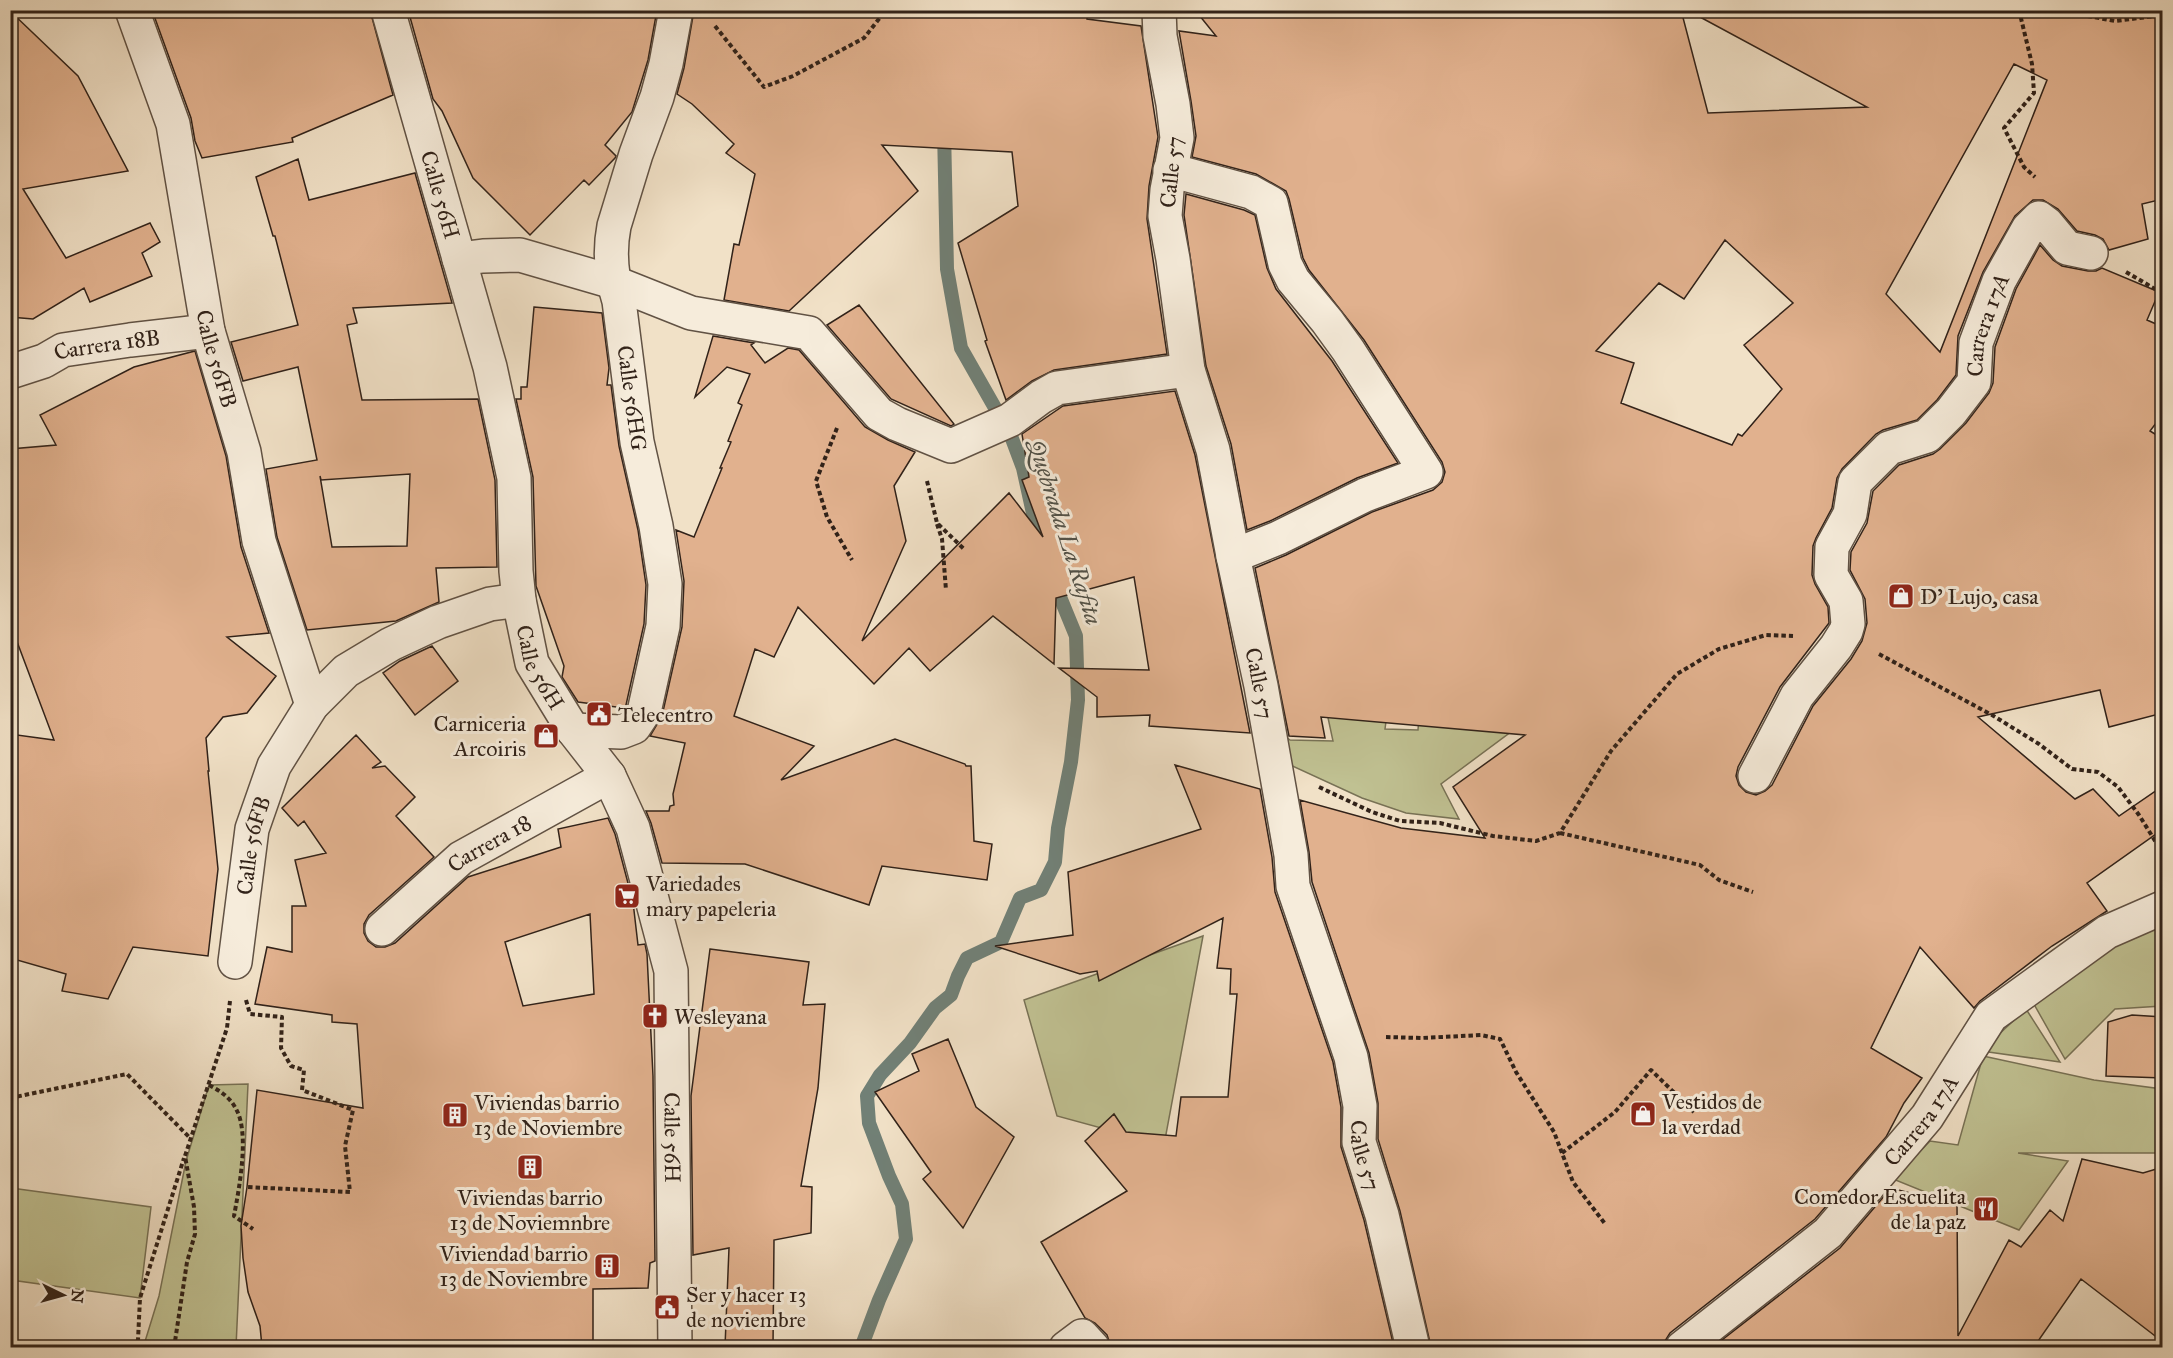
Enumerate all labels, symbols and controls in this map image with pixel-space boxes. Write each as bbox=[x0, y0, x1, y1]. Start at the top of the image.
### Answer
street label: Calle 57 bbox=[1154, 135, 1188, 209]
street label: Calle 56H bbox=[415, 147, 466, 242]
street label: Carrera 17A bbox=[1961, 268, 2015, 377]
street label: Calle 56FB bbox=[191, 308, 244, 411]
street label: Carrera 18B bbox=[48, 323, 161, 366]
street label: Calle 56HG bbox=[611, 343, 653, 453]
water label: Quebrada La Rafita bbox=[1021, 434, 1109, 629]
shop icon: D' Lujo, casa bbox=[1886, 581, 1916, 611]
place label: D' Lujo, casa bbox=[1920, 583, 2039, 610]
street label: Calle 56H bbox=[511, 622, 571, 714]
street label: Calle 57 bbox=[1240, 645, 1280, 721]
public building icon: Telecentro bbox=[584, 699, 614, 729]
place label: Telecentro bbox=[618, 701, 713, 728]
place label: Carniceria Arcoiris bbox=[434, 710, 527, 762]
shop icon: Carniceria Arcoiris bbox=[531, 721, 561, 751]
street label: Calle 56FB bbox=[230, 792, 276, 897]
street label: Carrera 18 bbox=[441, 808, 536, 878]
place label: Variedades mary papeleria bbox=[645, 870, 777, 922]
supermarket icon: Variedades mary papeleria bbox=[612, 881, 642, 911]
church icon: Wesleyana bbox=[640, 1001, 670, 1031]
place label: Wesleyana bbox=[674, 1003, 768, 1030]
street label: Carrera 17A bbox=[1878, 1070, 1964, 1171]
place label: Vestidos de la verdad bbox=[1661, 1088, 1762, 1140]
place label: Viviendas barrio 13 de Noviembre bbox=[473, 1089, 623, 1141]
street label: Calle 56H bbox=[659, 1092, 687, 1183]
shop icon: Vestidos de la verdad bbox=[1628, 1099, 1658, 1129]
building icon: Viviendas barrio 13 de Noviembre bbox=[440, 1100, 470, 1130]
street label: Calle 57 bbox=[1345, 1120, 1387, 1194]
building icon: Viviendas barrio 13 de Noviemnbre bbox=[515, 1152, 545, 1182]
place label: Comedor Escuelita de la paz bbox=[1794, 1183, 1967, 1235]
place label: Viviendas barrio 13 de Noviemnbre bbox=[450, 1184, 610, 1236]
restaurant icon: Comedor Escuelita de la paz bbox=[1971, 1194, 2001, 1224]
place label: Viviendad barrio 13 de Noviembre bbox=[438, 1240, 588, 1292]
building icon: Viviendad barrio 13 de Noviembre bbox=[592, 1251, 622, 1281]
north arrow bbox=[33, 1265, 93, 1325]
place label: Ser y hacer 13 de noviembre bbox=[686, 1281, 806, 1333]
text: N bbox=[67, 1289, 88, 1304]
public building icon: Ser y hacer 13 de noviembre bbox=[652, 1292, 682, 1322]

